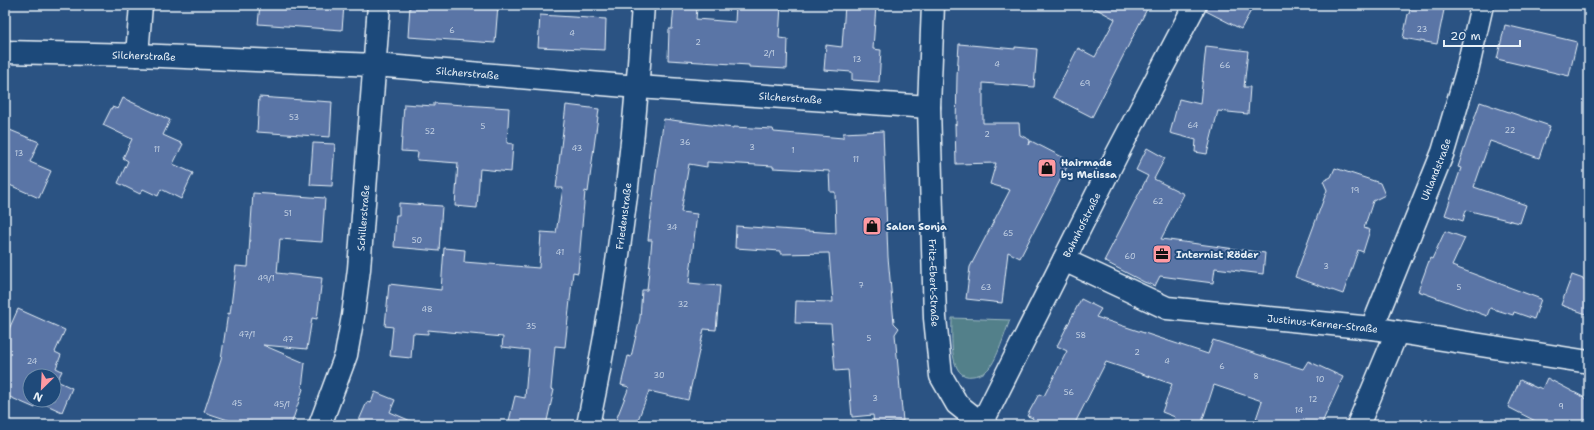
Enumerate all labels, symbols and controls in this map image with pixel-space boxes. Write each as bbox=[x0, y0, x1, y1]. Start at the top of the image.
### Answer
scale bar bbox=[1444, 22, 1520, 48]
house number: 23 bbox=[1417, 24, 1427, 35]
house number: 6 bbox=[449, 25, 455, 36]
house number: 4 bbox=[569, 28, 575, 39]
text: 20 m bbox=[1450, 28, 1481, 44]
house number: 2 bbox=[695, 37, 701, 48]
street label: Silcherstraße bbox=[112, 48, 176, 63]
house number: 2/1 bbox=[763, 48, 775, 59]
house number: 13 bbox=[853, 54, 861, 65]
house number: 4 bbox=[994, 59, 1000, 70]
house number: 66 bbox=[1220, 60, 1231, 71]
street label: Silcherstraße bbox=[435, 64, 500, 82]
house number: 69 bbox=[1080, 78, 1090, 89]
street label: Silcherstraße bbox=[758, 89, 823, 106]
house number: 53 bbox=[289, 112, 299, 123]
house number: 64 bbox=[1188, 120, 1199, 131]
house number: 5 bbox=[481, 121, 486, 132]
house number: 22 bbox=[1505, 125, 1516, 136]
house number: 52 bbox=[425, 126, 435, 137]
house number: 2 bbox=[984, 129, 990, 140]
street label: Uhlandstraße bbox=[1418, 136, 1453, 202]
house number: 36 bbox=[680, 137, 691, 148]
house number: 3 bbox=[749, 142, 755, 153]
house number: 43 bbox=[572, 143, 582, 154]
house number: 11 bbox=[154, 144, 160, 155]
house number: 1 bbox=[791, 145, 795, 156]
house number: 13 bbox=[15, 148, 23, 159]
house number: 11 bbox=[853, 154, 859, 165]
place label: Hairmade by Melissa bbox=[1061, 156, 1117, 181]
shop icon: Hairmade by Melissa bbox=[1036, 157, 1058, 179]
street label: Friedenstraße bbox=[612, 182, 634, 250]
street label: Schillerstraße bbox=[354, 184, 372, 251]
house number: 19 bbox=[1351, 185, 1359, 196]
street label: Bahnhofstraße bbox=[1060, 190, 1103, 260]
house number: 62 bbox=[1153, 196, 1164, 207]
house number: 51 bbox=[284, 208, 292, 219]
shop icon: Salon Sonja bbox=[861, 215, 883, 237]
place label: Salon Sonja bbox=[886, 220, 947, 233]
house number: 34 bbox=[667, 222, 678, 233]
house number: 65 bbox=[1003, 228, 1013, 239]
house number: 50 bbox=[412, 235, 422, 246]
street label: Fritz-Ebert-Straße bbox=[926, 239, 942, 328]
office icon: Internist Röder bbox=[1151, 243, 1173, 265]
house number: 41 bbox=[556, 247, 564, 258]
place label: Internist Röder bbox=[1176, 248, 1259, 261]
house number: 60 bbox=[1125, 251, 1136, 262]
house number: 3 bbox=[1323, 261, 1329, 272]
house number: 49/1 bbox=[258, 273, 274, 284]
house number: 7 bbox=[858, 280, 864, 291]
house number: 63 bbox=[981, 282, 991, 293]
house number: 5 bbox=[1457, 282, 1462, 293]
house number: 32 bbox=[678, 299, 689, 310]
house number: 48 bbox=[421, 304, 433, 315]
street label: Justinus-Kerner-Straße bbox=[1267, 311, 1379, 335]
house number: 35 bbox=[526, 321, 536, 332]
house number: 47/1 bbox=[239, 329, 255, 340]
house number: 58 bbox=[1076, 330, 1086, 341]
house number: 5 bbox=[867, 333, 872, 344]
house number: 47 bbox=[283, 334, 294, 345]
house number: 2 bbox=[1134, 347, 1140, 358]
house number: 24 bbox=[27, 356, 38, 367]
house number: 4 bbox=[1164, 356, 1170, 367]
house number: 6 bbox=[1219, 361, 1225, 372]
north arrow bbox=[22, 368, 62, 408]
house number: 30 bbox=[653, 370, 665, 381]
house number: 8 bbox=[1253, 371, 1259, 382]
house number: 10 bbox=[1316, 374, 1324, 385]
house number: 56 bbox=[1064, 387, 1075, 398]
text: N bbox=[31, 388, 45, 405]
house number: 3 bbox=[872, 393, 878, 404]
house number: 12 bbox=[1309, 394, 1318, 405]
house number: 45 bbox=[232, 398, 242, 409]
house number: 45/1 bbox=[274, 399, 290, 410]
house number: 9 bbox=[1558, 401, 1564, 412]
house number: 14 bbox=[1295, 405, 1304, 416]

